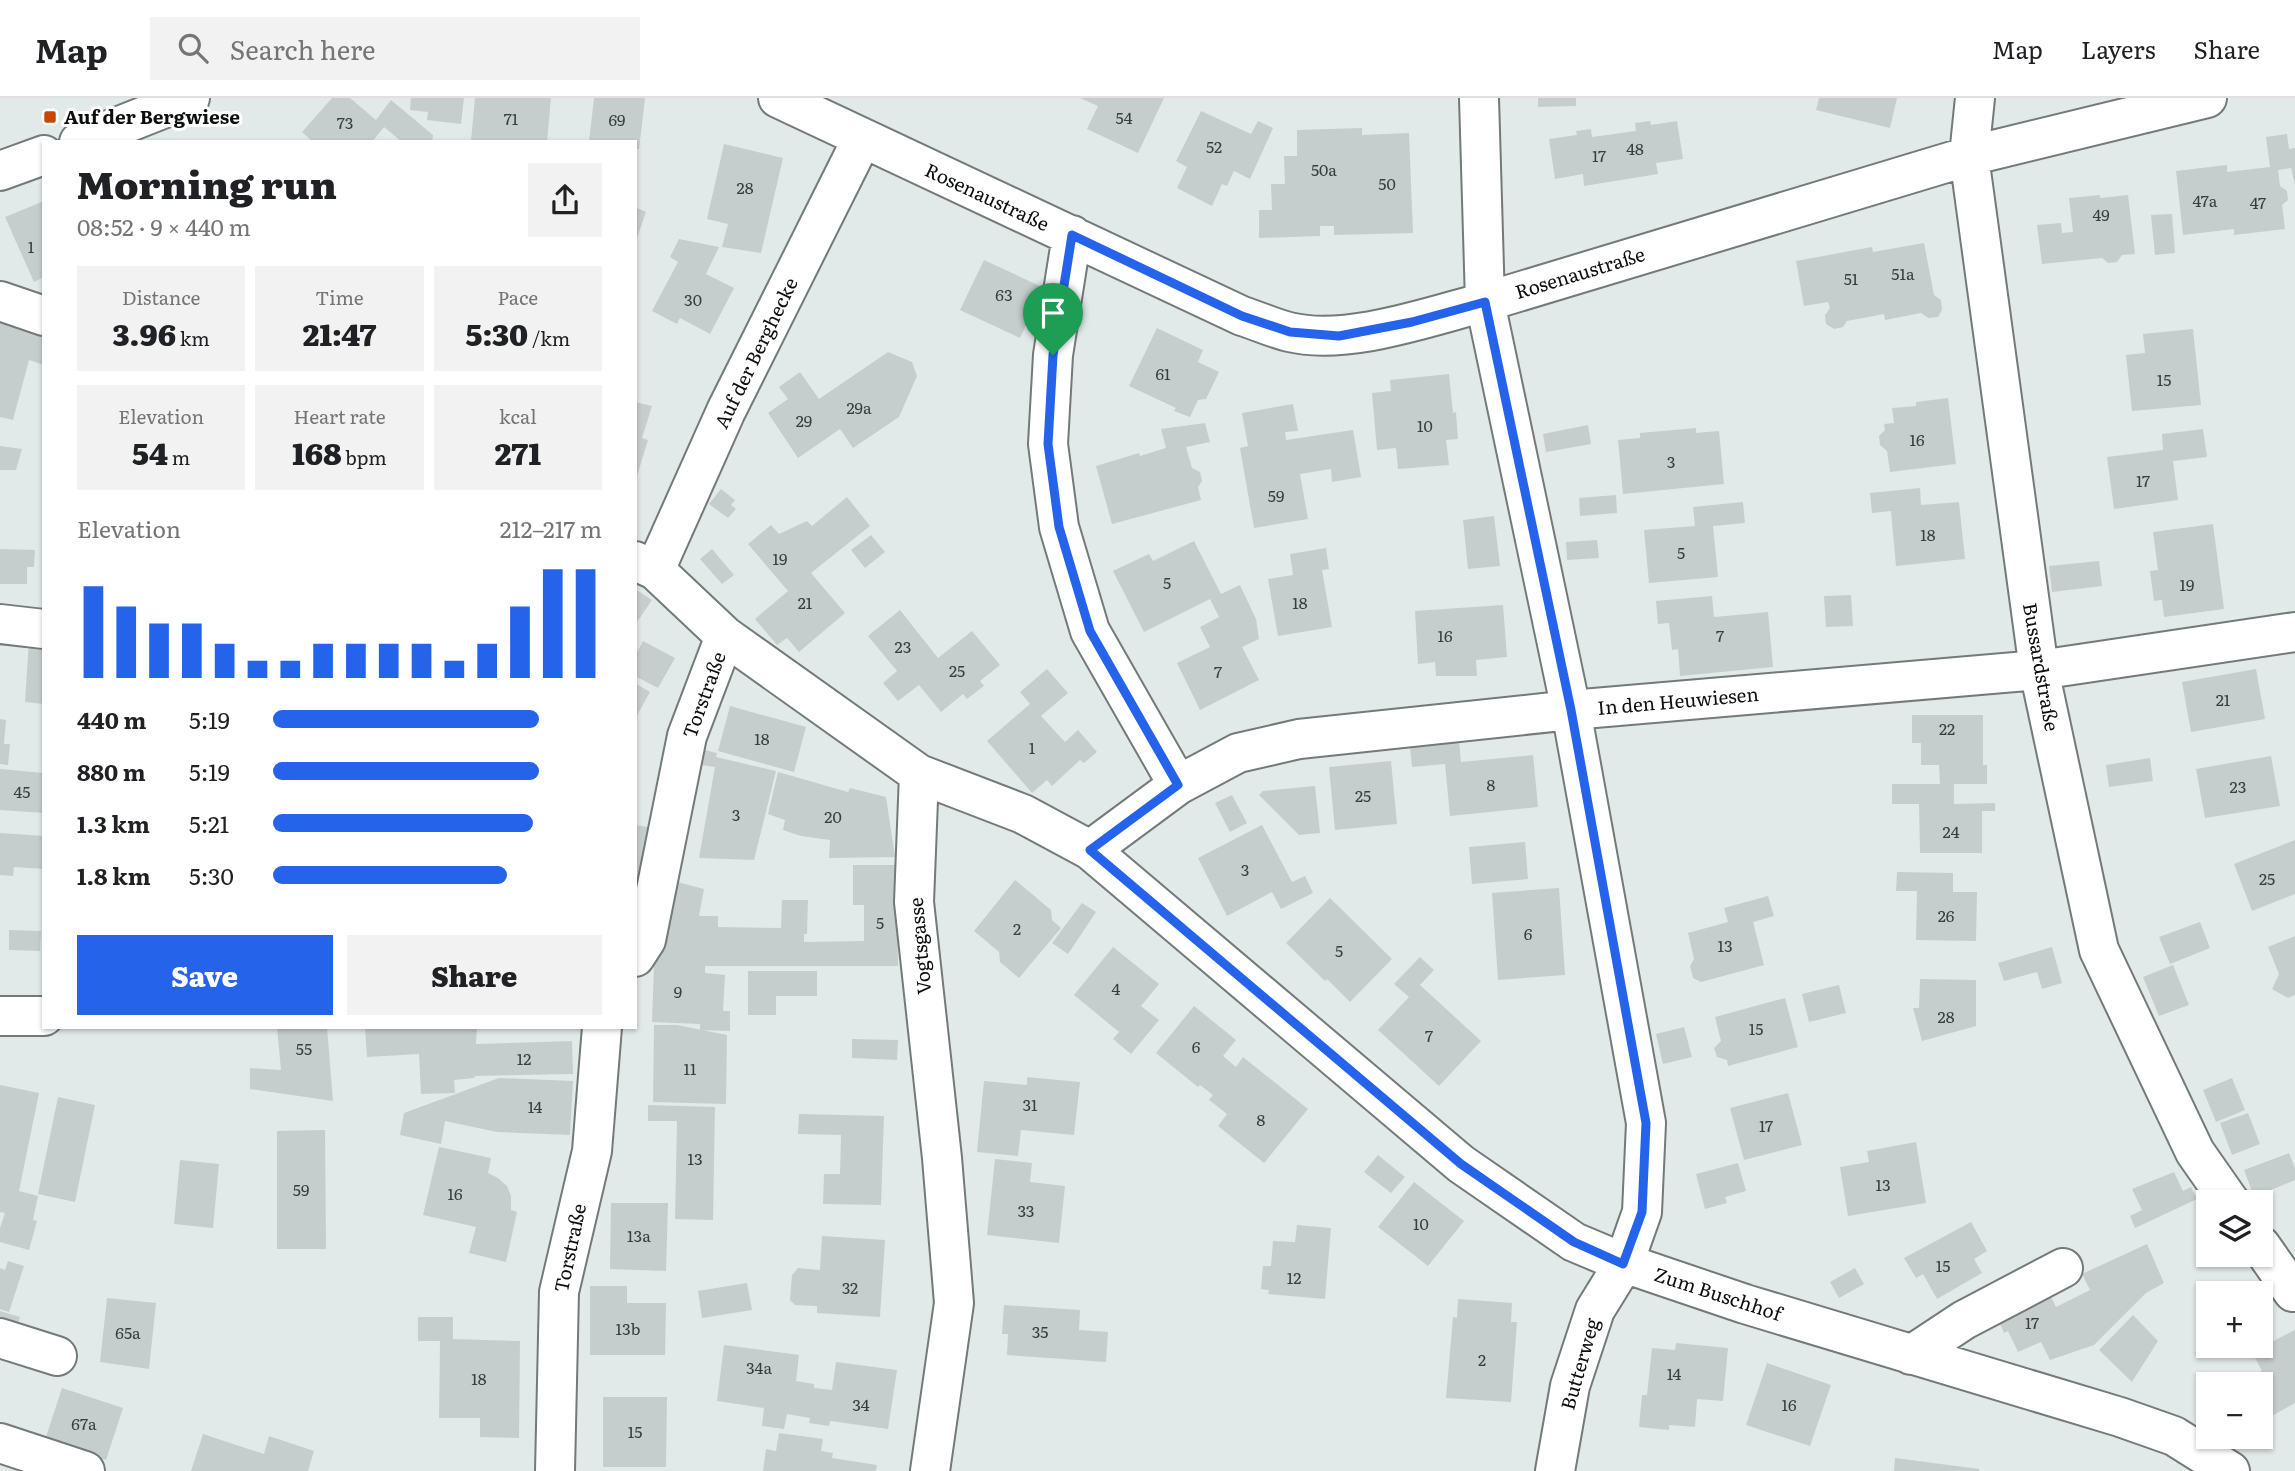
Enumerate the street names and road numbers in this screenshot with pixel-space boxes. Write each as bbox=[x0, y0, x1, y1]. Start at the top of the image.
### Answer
street label: Rosenaustraße bbox=[921, 155, 1054, 237]
street label: Rosenaustraße bbox=[1511, 239, 1648, 305]
street label: Auf der Berghecke bbox=[706, 272, 804, 433]
street label: Bussardstraße bbox=[2017, 600, 2067, 733]
street label: Torstraße bbox=[674, 647, 732, 742]
street label: In den Heuwiesen bbox=[1596, 679, 1760, 721]
street label: Vogtsgasse bbox=[901, 896, 937, 996]
street label: Torstraße bbox=[546, 1201, 592, 1295]
street label: Zum Buschhof bbox=[1651, 1259, 1787, 1327]
street label: Butterweg bbox=[1553, 1314, 1606, 1413]

